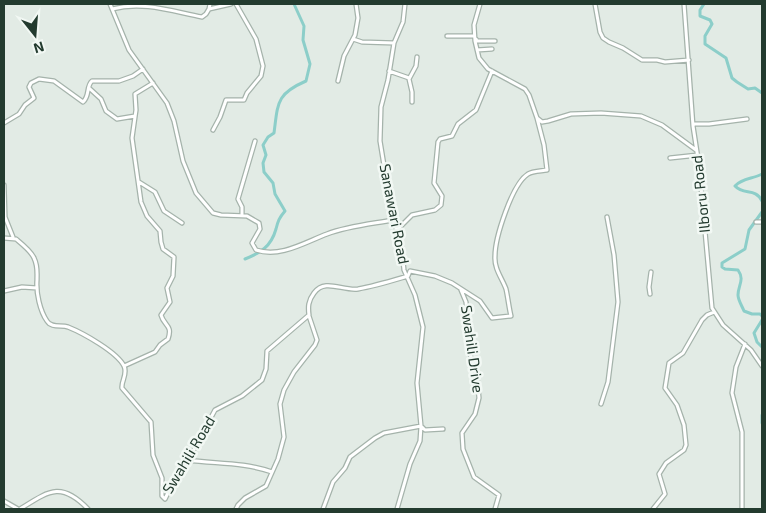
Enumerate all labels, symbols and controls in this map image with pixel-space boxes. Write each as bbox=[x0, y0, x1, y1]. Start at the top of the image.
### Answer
north arrow bbox=[10, 10, 60, 60]
text: N bbox=[32, 38, 46, 58]
street label: Ilboru Road bbox=[687, 154, 713, 234]
street label: Sanawari Road bbox=[376, 162, 414, 265]
street label: Swahili Drive bbox=[458, 304, 488, 394]
street label: Swahili Road bbox=[158, 412, 218, 497]

